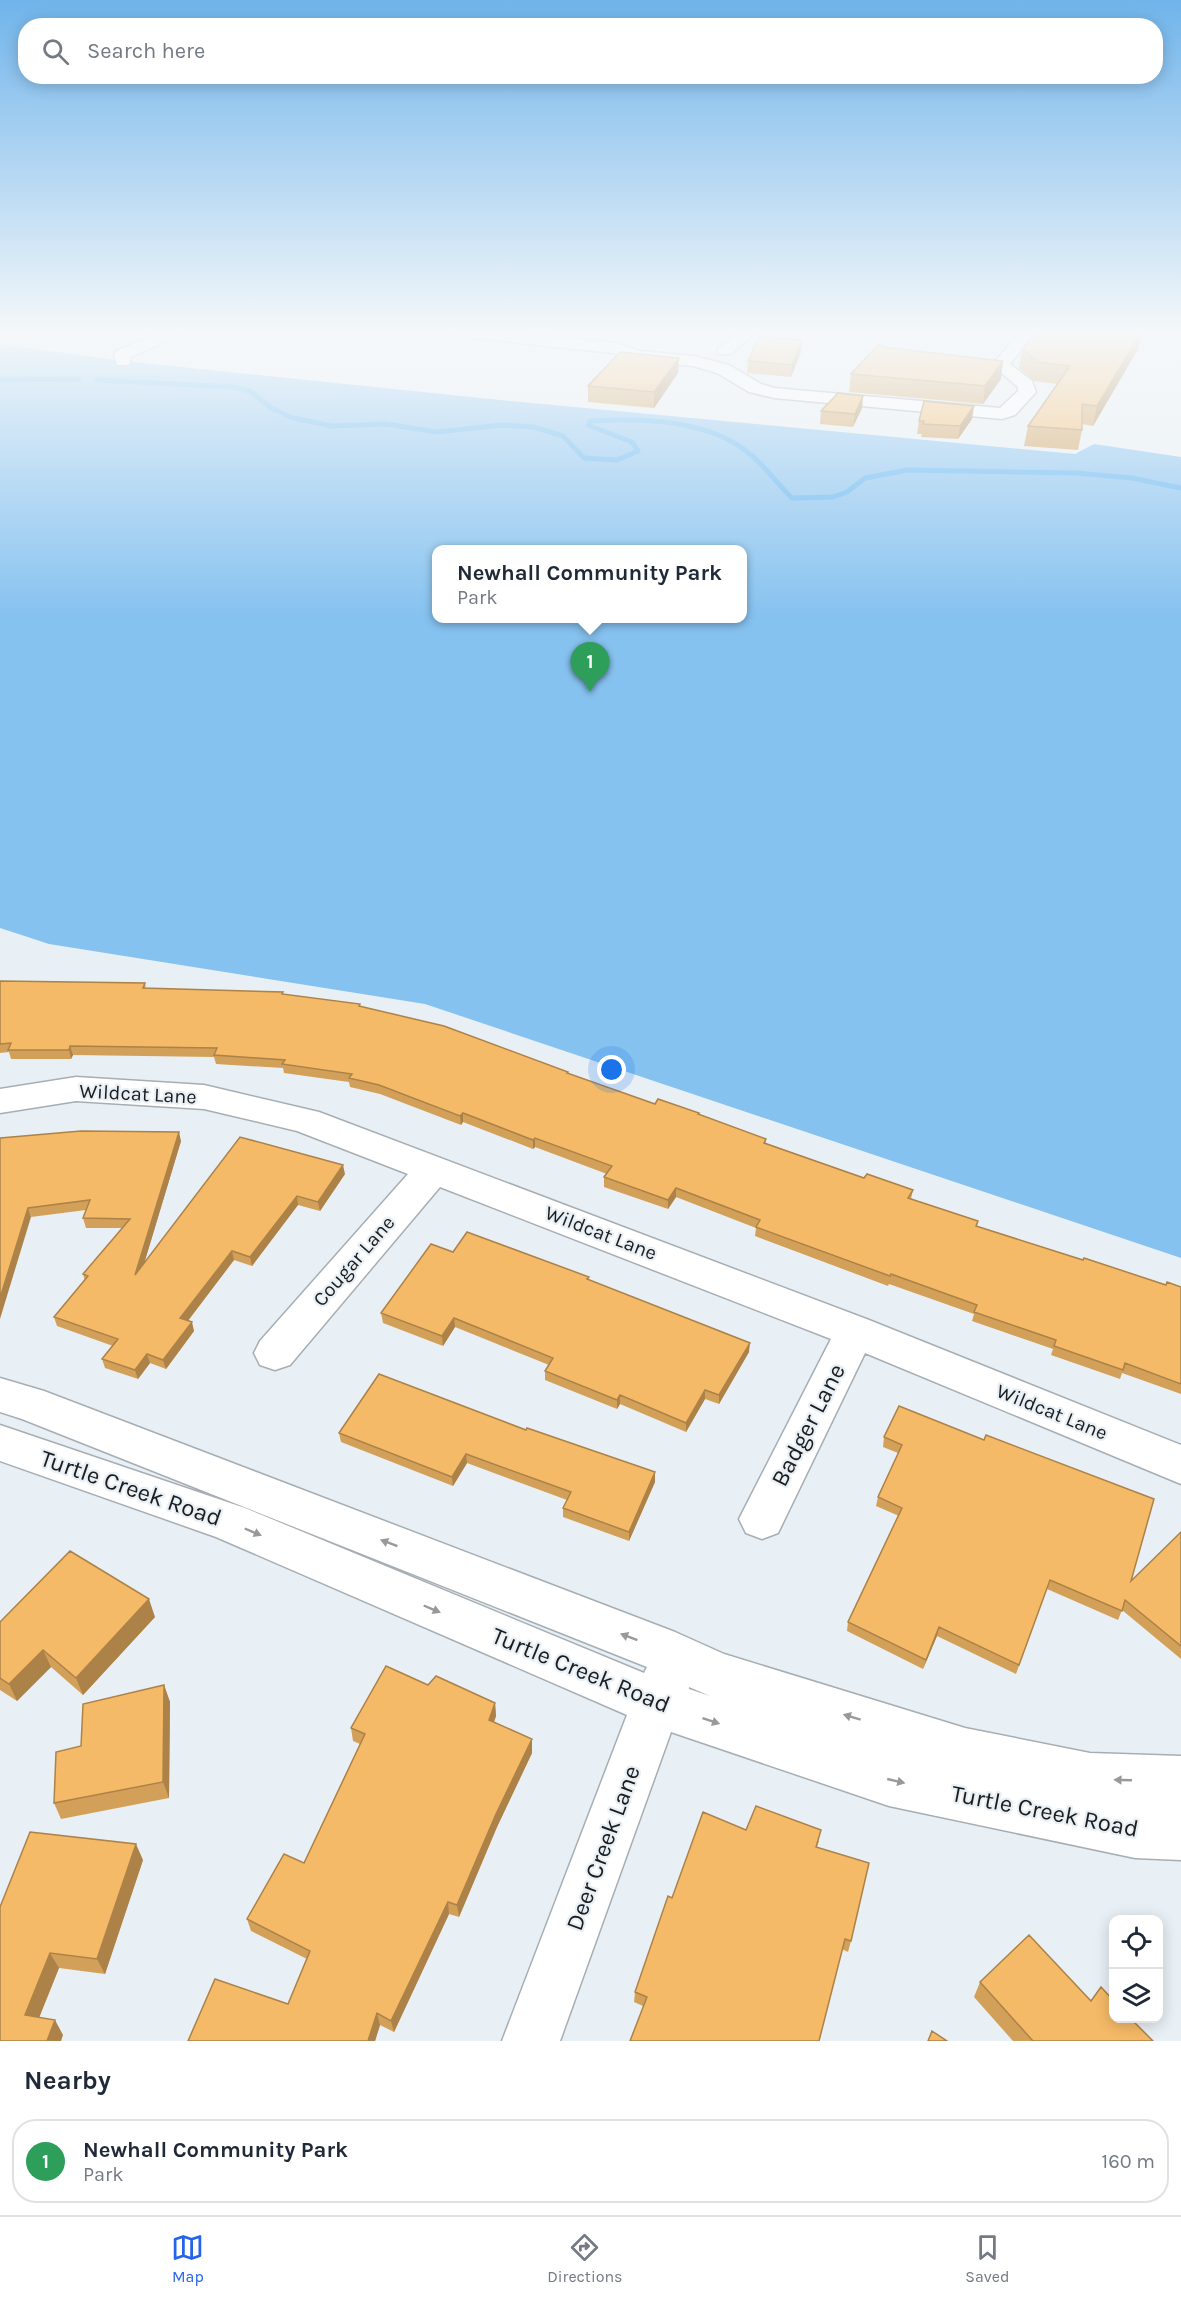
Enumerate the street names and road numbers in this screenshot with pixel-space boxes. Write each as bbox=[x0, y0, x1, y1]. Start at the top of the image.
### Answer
street label: Wildcat Lane bbox=[79, 1079, 197, 1109]
street label: Wildcat Lane bbox=[542, 1201, 660, 1265]
street label: Cougar Lane bbox=[308, 1211, 400, 1311]
street label: Badger Lane bbox=[765, 1359, 851, 1491]
street label: Wildcat Lane bbox=[993, 1379, 1111, 1445]
street label: Turtle Creek Road bbox=[37, 1444, 225, 1532]
street label: Turtle Creek Road bbox=[488, 1621, 674, 1719]
street label: Deer Creek Lane bbox=[560, 1762, 646, 1934]
street label: Turtle Creek Road bbox=[949, 1779, 1141, 1843]

